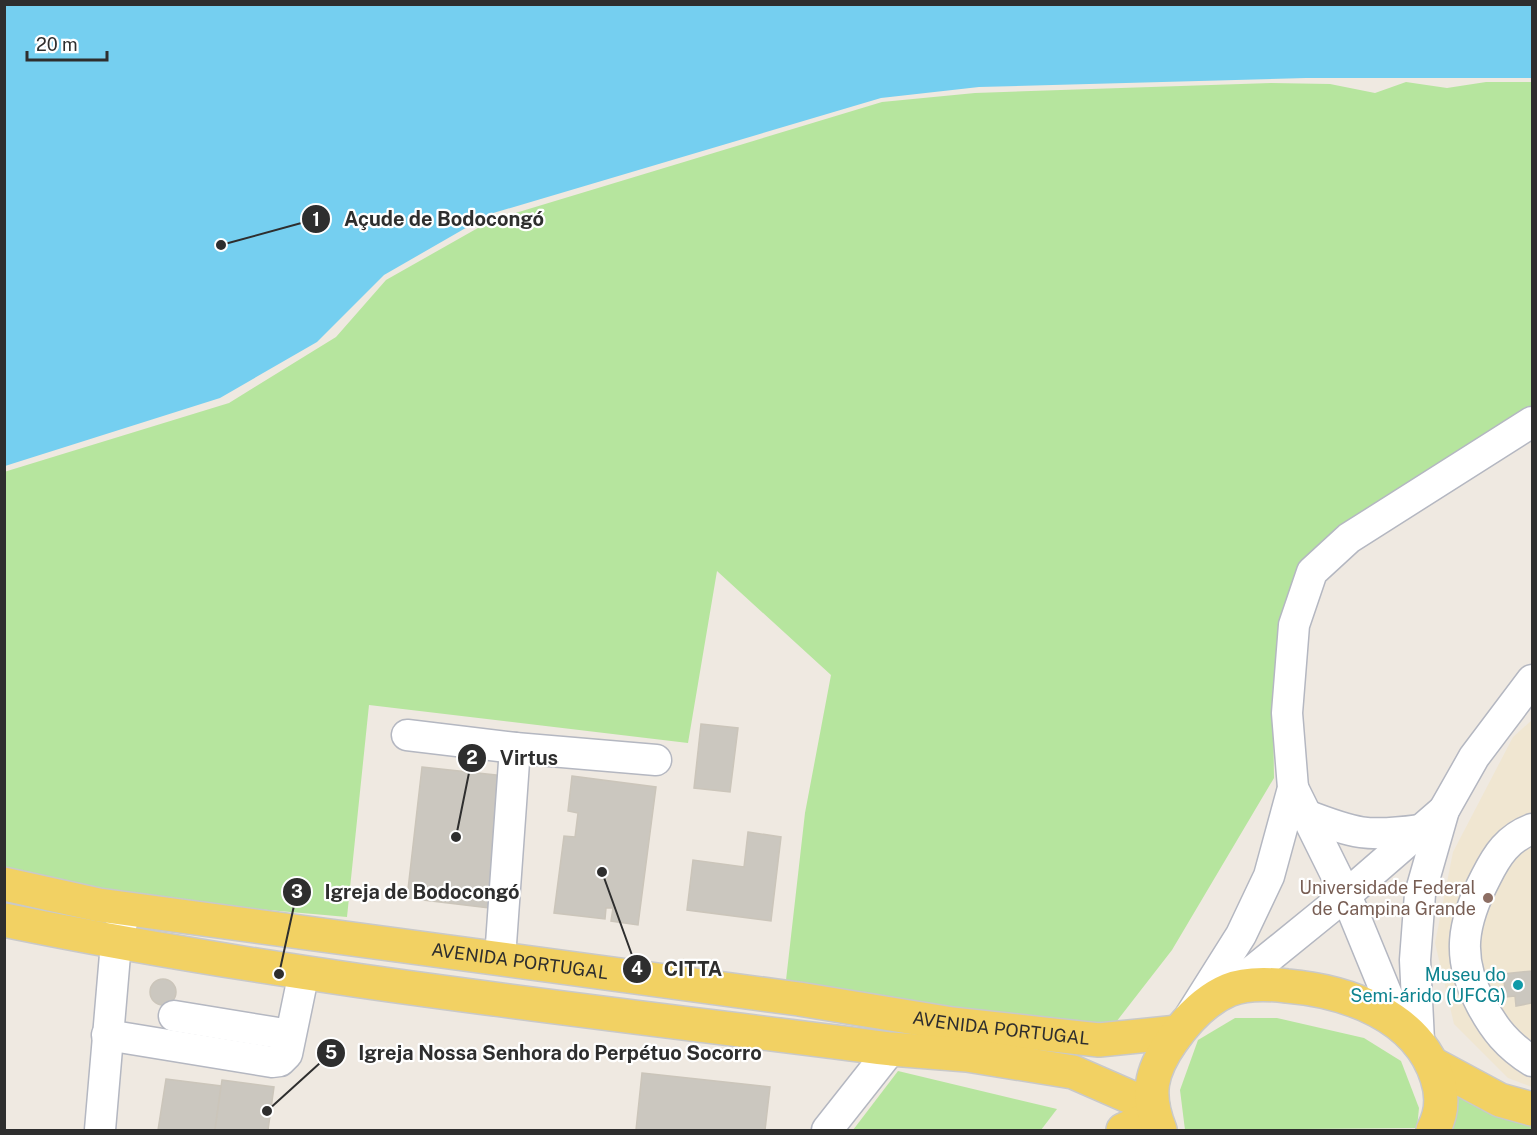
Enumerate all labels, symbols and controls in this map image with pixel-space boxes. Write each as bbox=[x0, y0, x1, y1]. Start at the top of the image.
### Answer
scale bar bbox=[27, 24, 106, 62]
text: 20 m bbox=[36, 34, 78, 55]
callout: Açude de Bodocongó bbox=[301, 200, 556, 238]
text: Açude de Bodocongó bbox=[344, 207, 544, 231]
text: 1 bbox=[312, 209, 320, 230]
callout: Virtus bbox=[457, 739, 570, 777]
text: Virtus bbox=[500, 746, 558, 770]
text: 2 bbox=[466, 747, 478, 768]
callout: Igreja de Bodocongó bbox=[282, 873, 531, 911]
place label: Universidade Federal de Campina Grande bbox=[1299, 877, 1476, 919]
text: Igreja de Bodocongó bbox=[324, 880, 520, 904]
text: 3 bbox=[291, 881, 303, 902]
marker: Universidade Federal de Campina Grande bbox=[1481, 891, 1495, 905]
street label: AVENIDA PORTUGAL bbox=[430, 939, 610, 983]
callout: CITTA bbox=[622, 950, 734, 988]
text: CITTA bbox=[664, 957, 722, 981]
text: 4 bbox=[631, 958, 643, 979]
place label: Museu do Semi-árido (UFCG) bbox=[1350, 964, 1506, 1006]
marker: Museu do Semi-árido (UFCG) bbox=[1511, 978, 1525, 992]
street label: AVENIDA PORTUGAL bbox=[911, 1007, 1091, 1049]
callout: Igreja Nossa Senhora do Perpétuo Socorro bbox=[316, 1034, 774, 1072]
text: Igreja Nossa Senhora do Perpétuo Socorro bbox=[358, 1041, 762, 1065]
text: 5 bbox=[325, 1042, 337, 1063]

